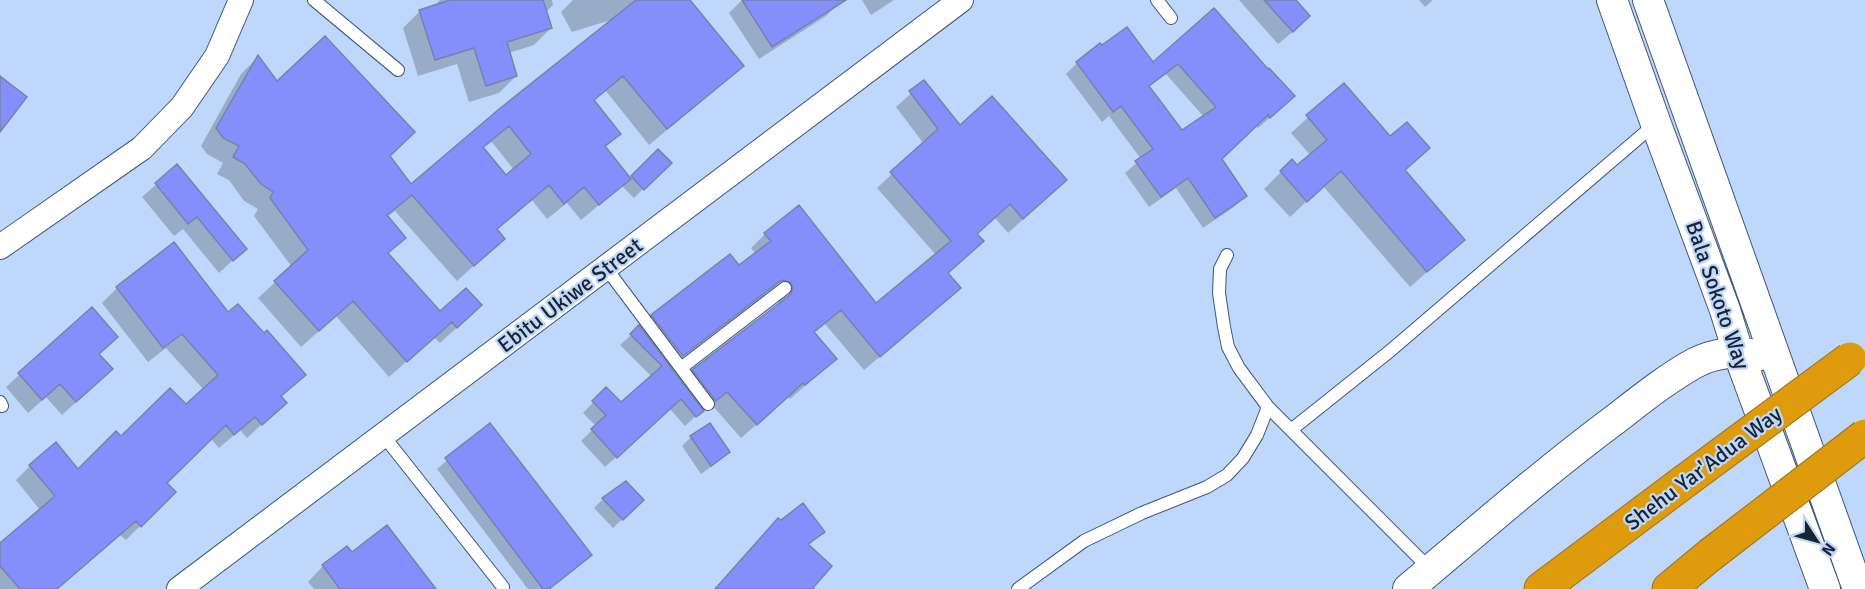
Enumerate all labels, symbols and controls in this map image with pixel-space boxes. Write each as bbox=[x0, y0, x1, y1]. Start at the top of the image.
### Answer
street label: Bala Sokoto Way bbox=[1680, 217, 1756, 373]
street label: Ebitu Ukiwe Street bbox=[492, 231, 648, 358]
street label: Shehu Yar'Adua Way bbox=[1619, 400, 1788, 536]
north arrow bbox=[1787, 511, 1847, 571]
text: N bbox=[1817, 539, 1840, 560]

